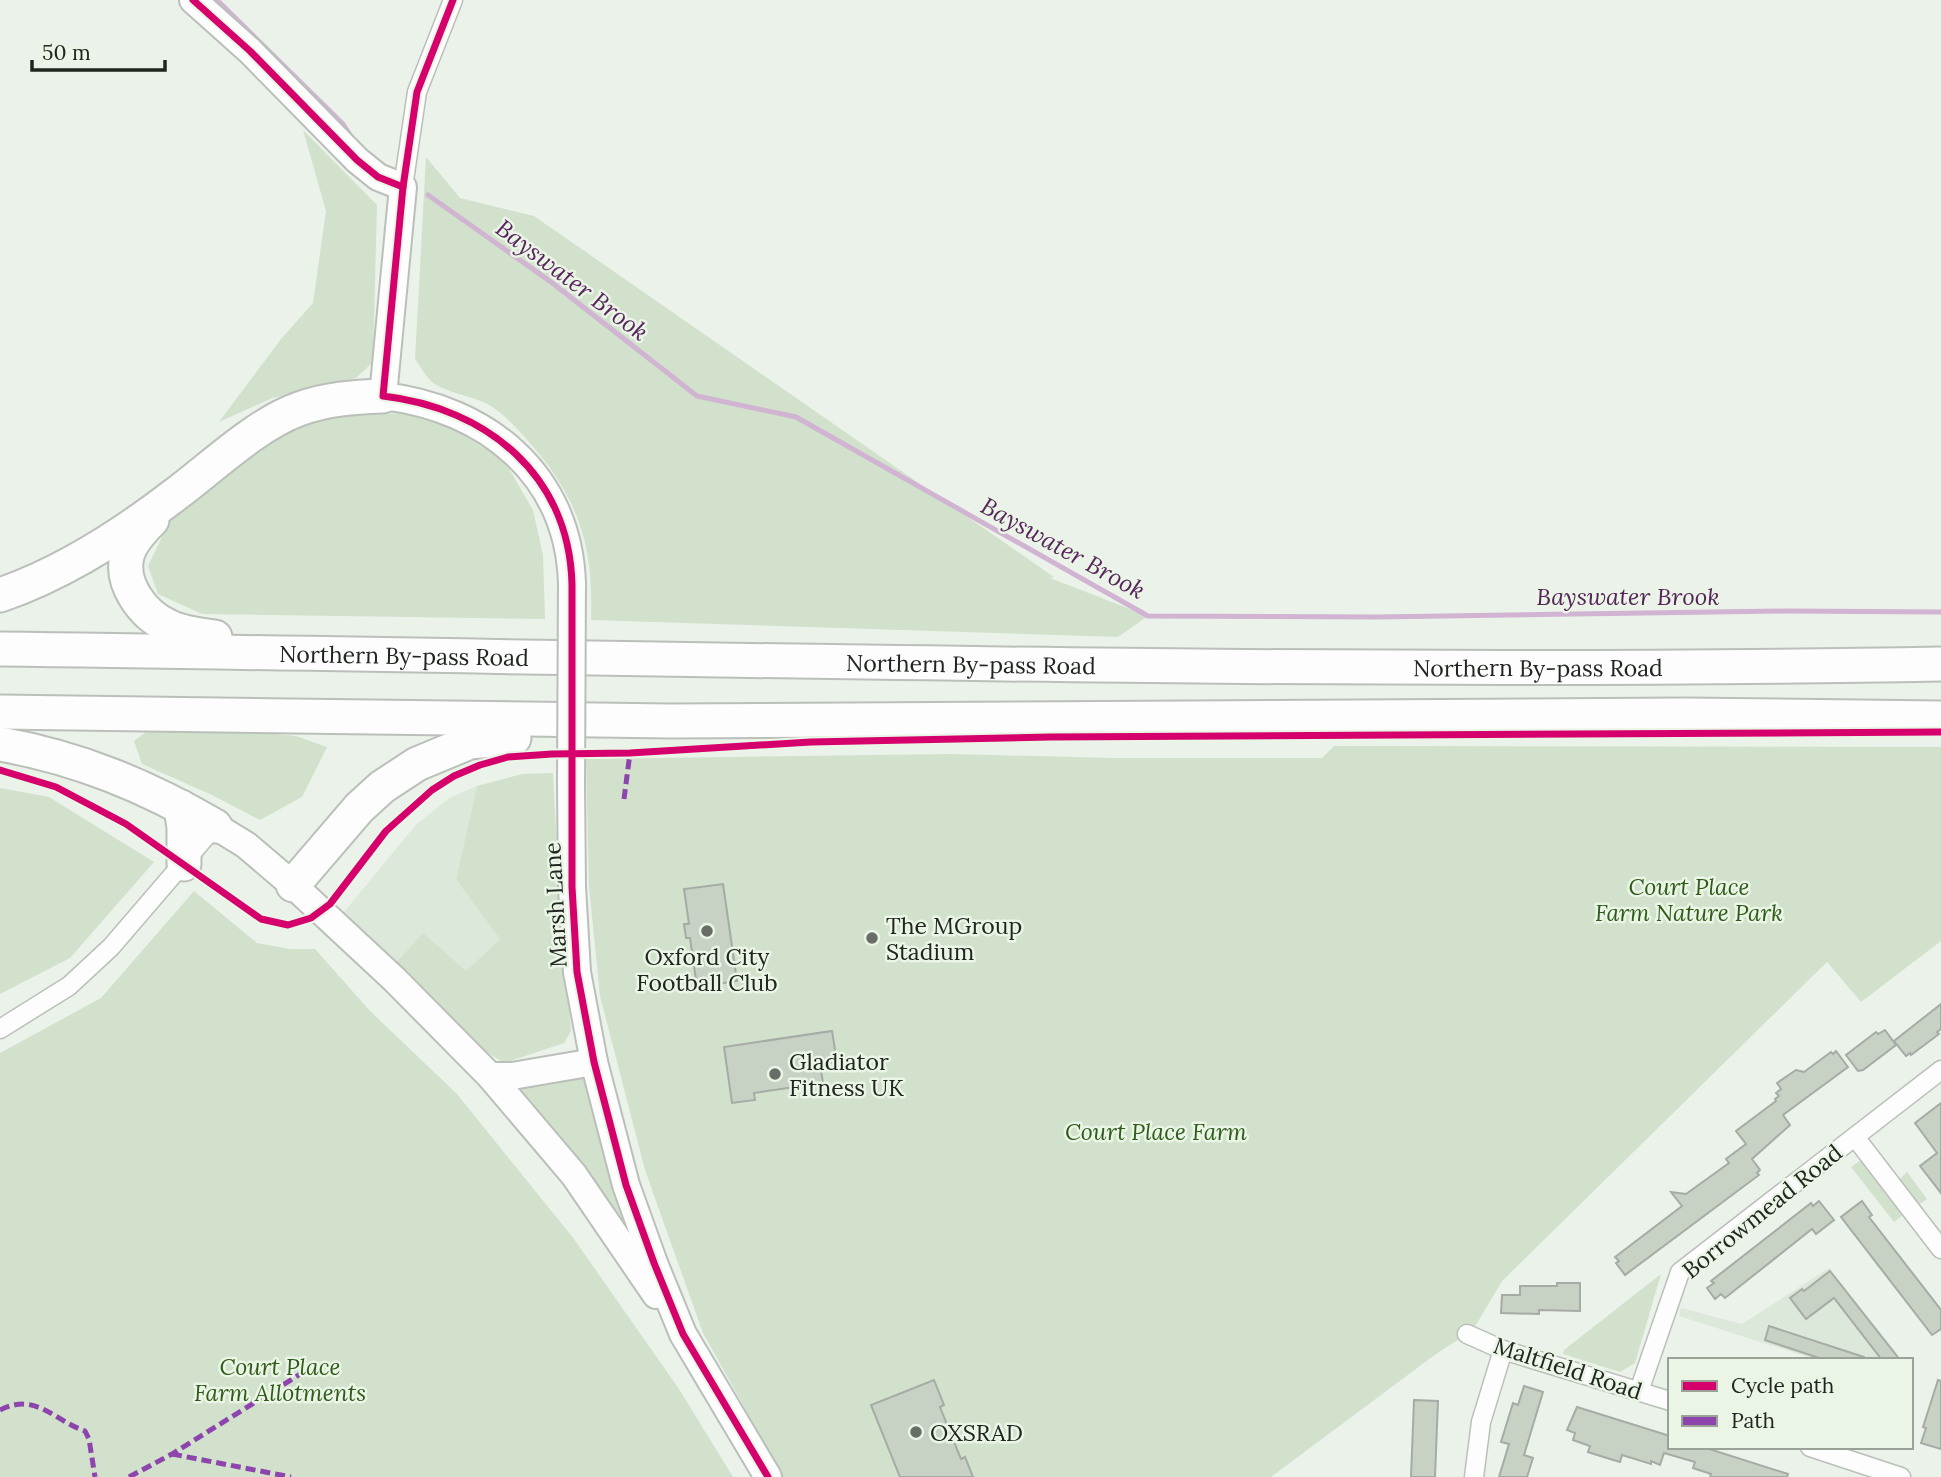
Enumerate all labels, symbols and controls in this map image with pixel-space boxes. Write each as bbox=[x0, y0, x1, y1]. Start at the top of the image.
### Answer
scale bar bbox=[32, 28, 164, 72]
text: 50 m bbox=[42, 39, 91, 66]
water label: Bayswater Brook bbox=[489, 212, 655, 348]
water label: Bayswater Brook bbox=[975, 490, 1151, 606]
water label: Bayswater Brook bbox=[1536, 581, 1720, 612]
street label: Northern By-pass Road bbox=[279, 638, 529, 671]
street label: Northern By-pass Road bbox=[846, 647, 1096, 680]
street label: Northern By-pass Road bbox=[1413, 653, 1663, 682]
street label: Marsh Lane bbox=[537, 842, 573, 968]
park label: Court Place Farm Nature Park bbox=[1595, 872, 1783, 927]
place label: The MGroup Stadium bbox=[886, 911, 1022, 966]
marker: Oxford City Football Club bbox=[699, 923, 715, 939]
marker: The MGroup Stadium bbox=[864, 930, 880, 946]
place label: Oxford City Football Club bbox=[636, 942, 778, 997]
place label: Gladiator Fitness UK bbox=[789, 1047, 904, 1102]
marker: Gladiator Fitness UK bbox=[767, 1066, 783, 1082]
park label: Court Place Farm bbox=[1065, 1117, 1247, 1146]
street label: Borrowmead Road bbox=[1676, 1138, 1848, 1284]
street label: Maltfield Road bbox=[1490, 1330, 1646, 1406]
park label: Court Place Farm Allotments bbox=[194, 1352, 366, 1407]
legend bbox=[1668, 1358, 1913, 1449]
text: Cycle path bbox=[1731, 1372, 1834, 1399]
text: Path bbox=[1731, 1407, 1775, 1434]
place label: OXSRAD bbox=[930, 1418, 1023, 1447]
marker: OXSRAD bbox=[908, 1424, 924, 1440]

